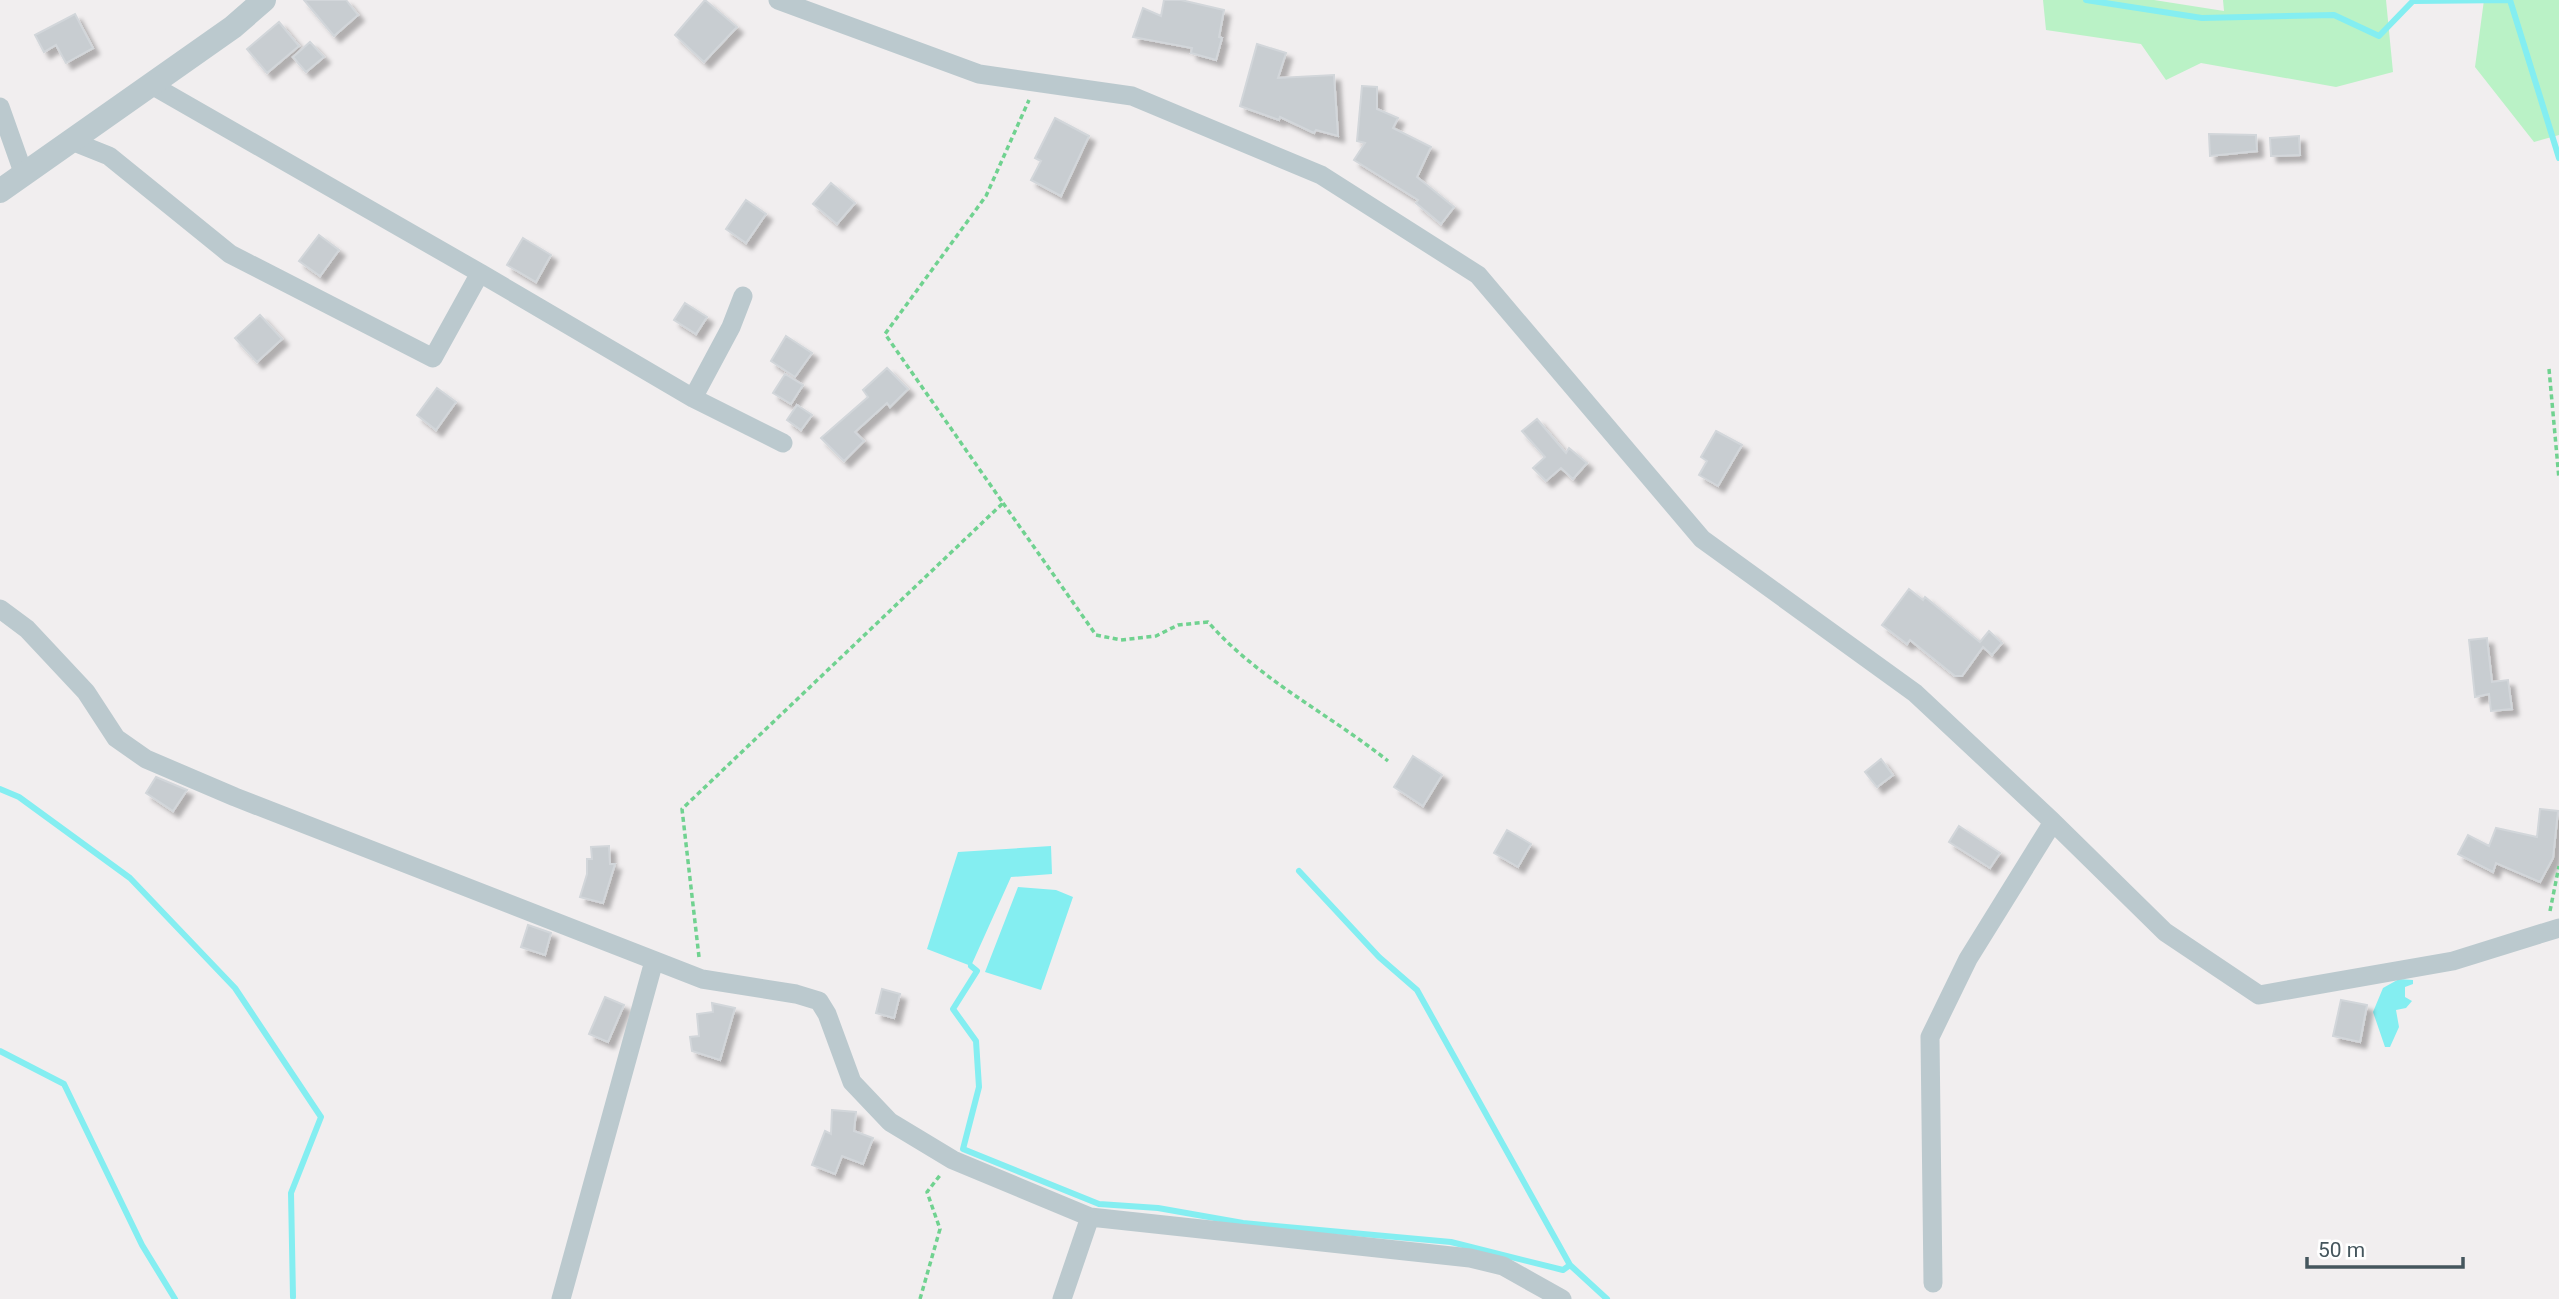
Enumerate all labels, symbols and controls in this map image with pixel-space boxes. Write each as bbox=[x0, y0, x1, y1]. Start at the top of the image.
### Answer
scale bar bbox=[2307, 1226, 2463, 1270]
text: 50 m bbox=[2318, 1238, 2365, 1262]

